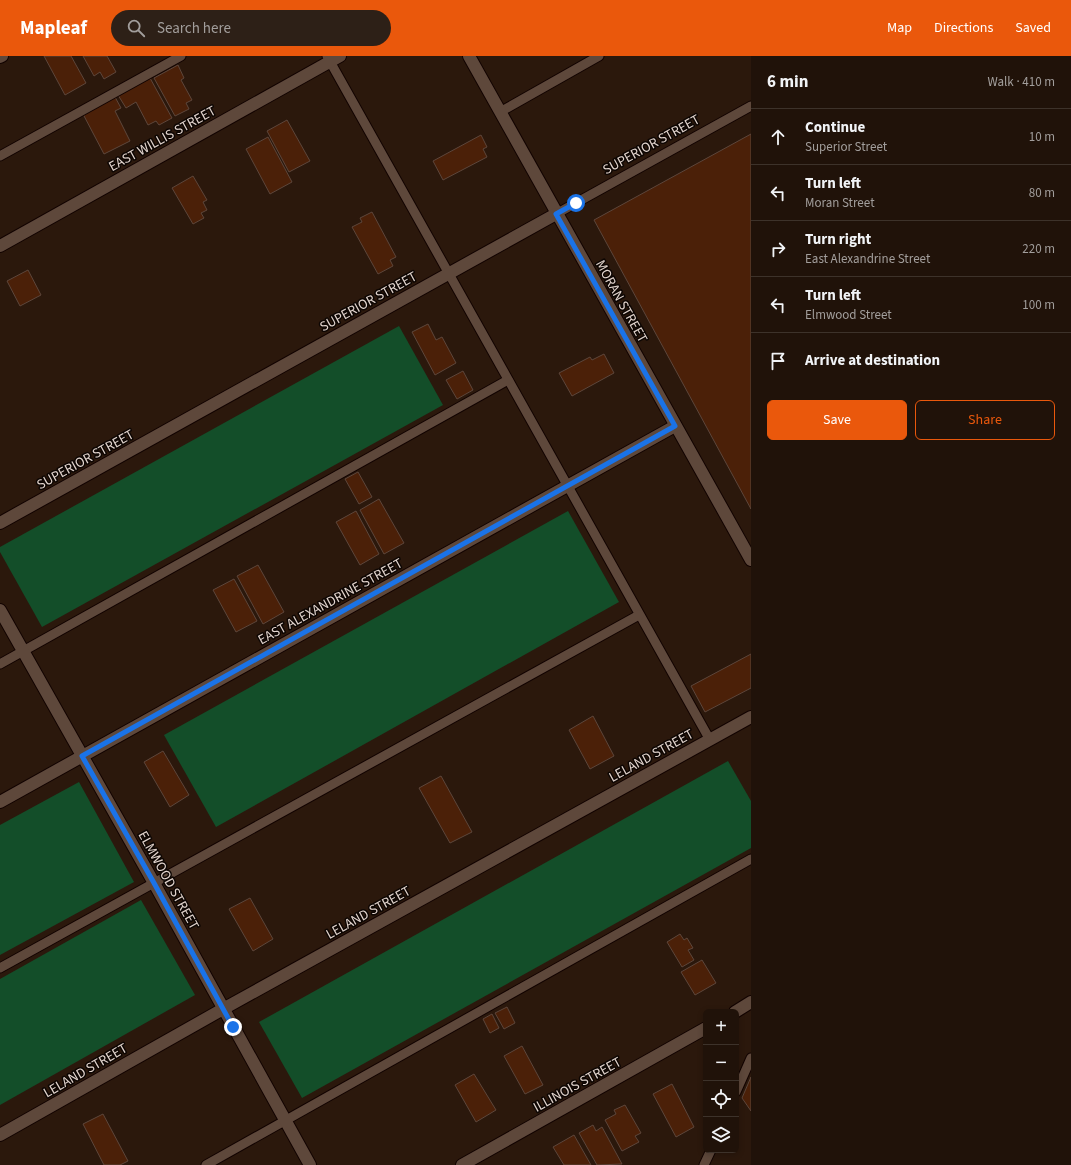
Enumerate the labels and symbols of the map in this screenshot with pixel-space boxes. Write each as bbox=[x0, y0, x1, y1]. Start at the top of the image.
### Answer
street label: EAST WILLIS STREET bbox=[105, 101, 220, 177]
street label: SUPERIOR STREET bbox=[599, 110, 704, 180]
route start bbox=[567, 194, 585, 212]
street label: MORAN STREET bbox=[590, 256, 652, 347]
street label: SUPERIOR STREET bbox=[316, 267, 421, 337]
street label: SUPERIOR STREET bbox=[33, 425, 138, 495]
street label: EAST ALEXANDRINE STREET bbox=[255, 553, 407, 650]
street label: LELAND STREET bbox=[606, 724, 698, 787]
street label: ELMWOOD STREET bbox=[133, 827, 204, 934]
street label: LELAND STREET bbox=[323, 881, 415, 944]
route end bbox=[224, 1018, 242, 1036]
street label: LELAND STREET bbox=[40, 1038, 132, 1103]
street label: ILLINOIS STREET bbox=[530, 1052, 626, 1117]

